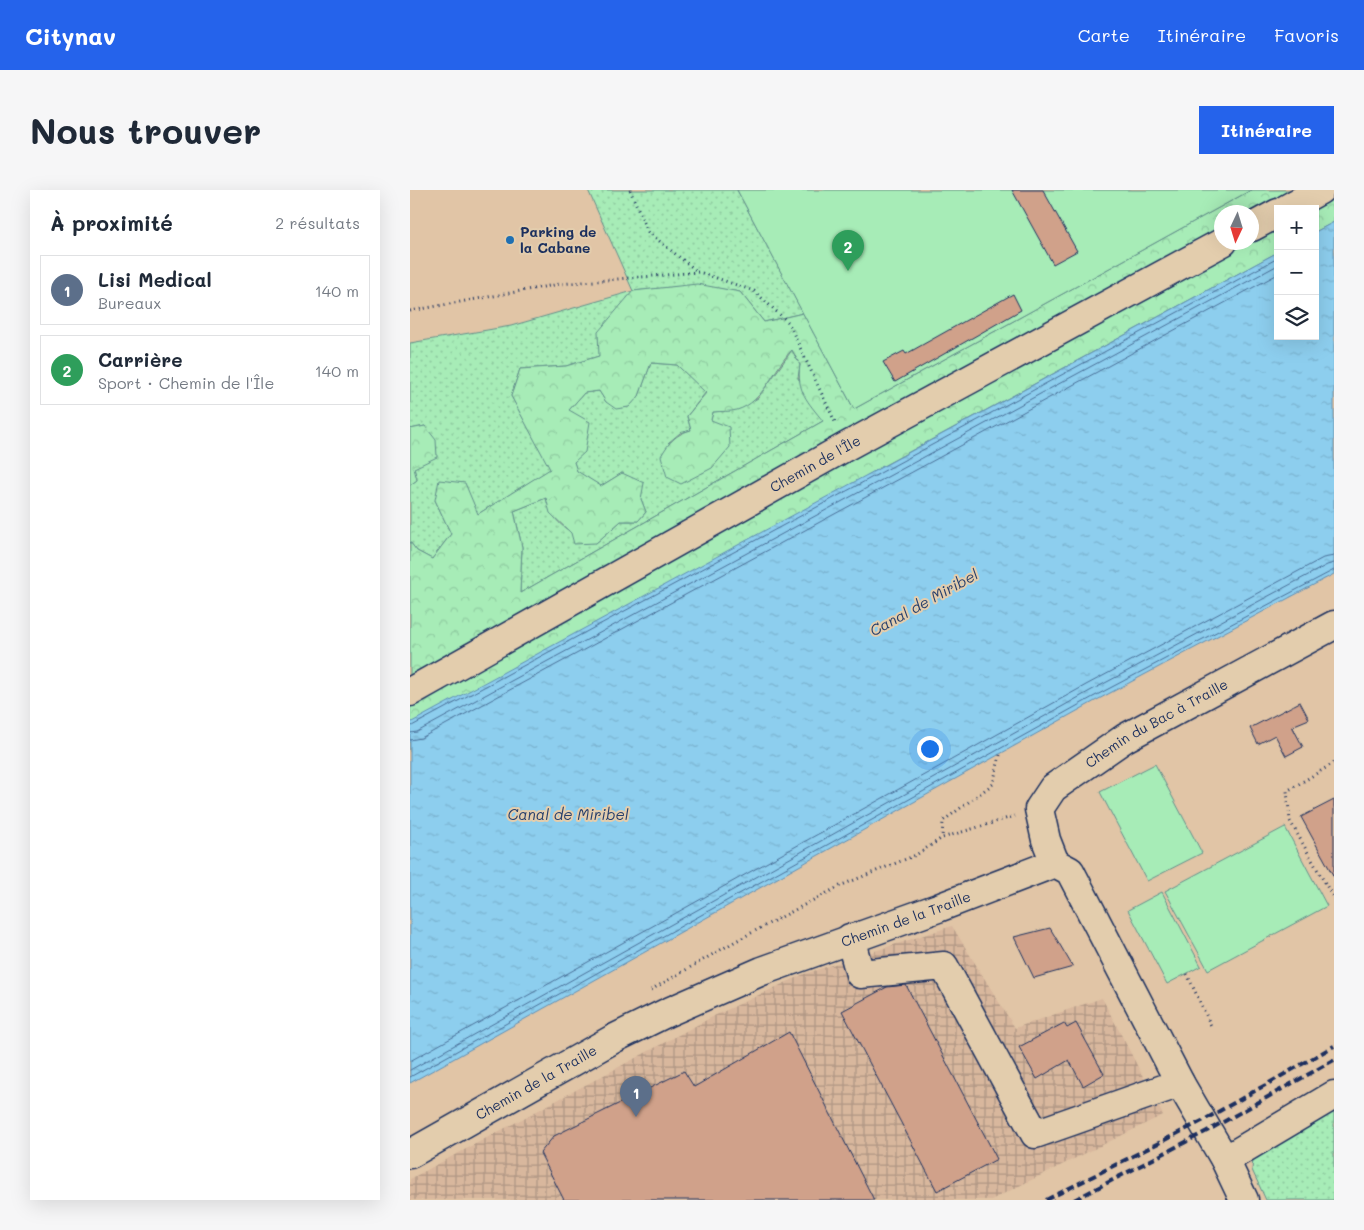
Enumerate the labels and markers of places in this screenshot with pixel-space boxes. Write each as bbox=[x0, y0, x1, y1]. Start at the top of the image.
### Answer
place label: Parking de la Cabane bbox=[520, 222, 596, 257]
pin: 2 bbox=[832, 230, 864, 271]
marker: Parking de la Cabane bbox=[504, 234, 516, 246]
pin: 1 bbox=[620, 1076, 652, 1117]

